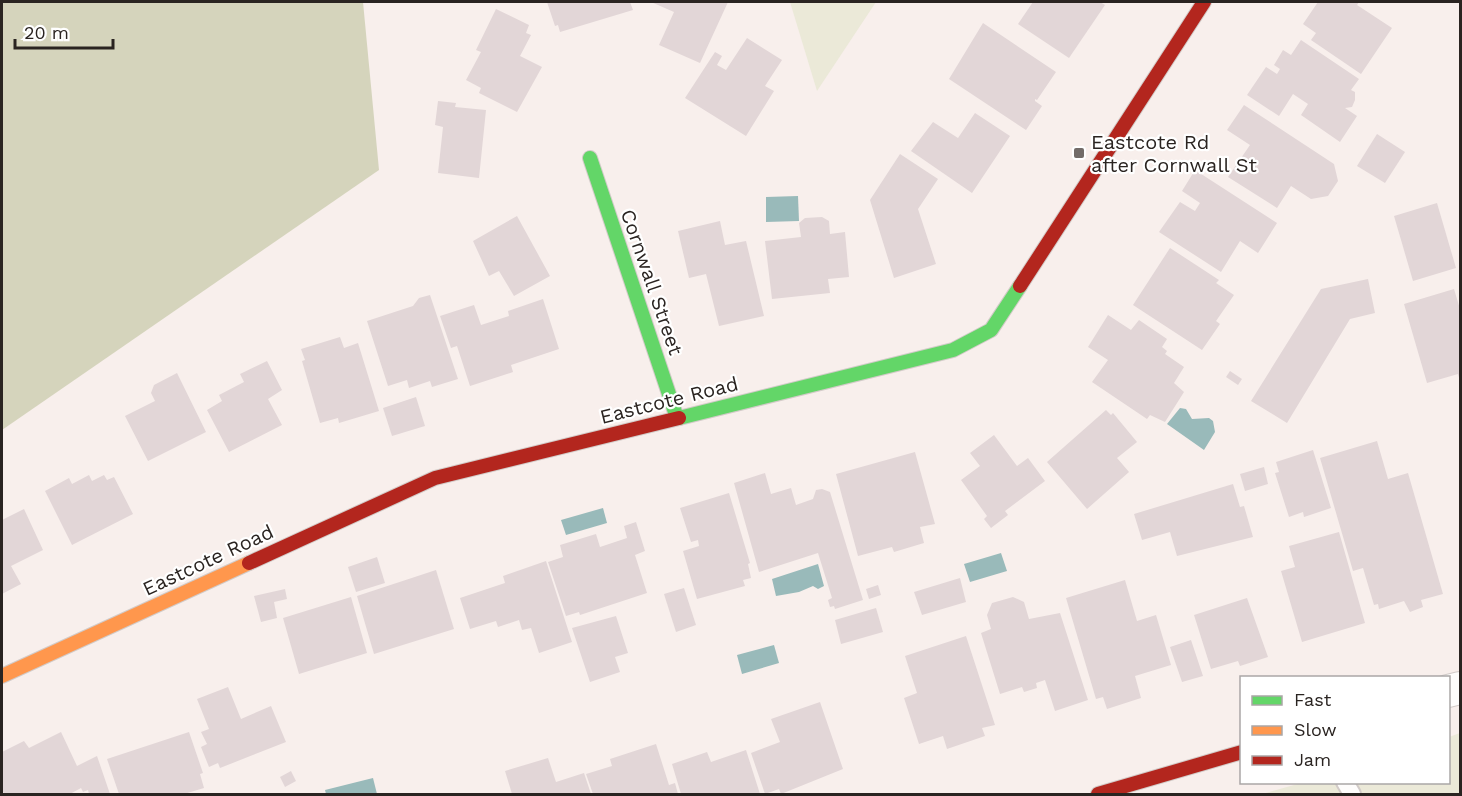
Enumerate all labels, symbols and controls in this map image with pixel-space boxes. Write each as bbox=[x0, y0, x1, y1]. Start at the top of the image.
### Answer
scale bar bbox=[15, 12, 112, 50]
text: 20 m bbox=[24, 22, 69, 43]
place label: Eastcote Rd after Cornwall St bbox=[1091, 130, 1258, 177]
marker: Eastcote Rd after Cornwall St bbox=[1072, 146, 1086, 160]
street label: Cornwall Street bbox=[616, 206, 688, 359]
street label: Eastcote Road bbox=[597, 371, 741, 429]
street label: Eastcote Road bbox=[139, 519, 277, 601]
legend bbox=[1240, 676, 1450, 784]
text: Fast bbox=[1294, 689, 1332, 710]
text: Slow bbox=[1294, 719, 1337, 740]
text: Jam bbox=[1294, 749, 1331, 770]

